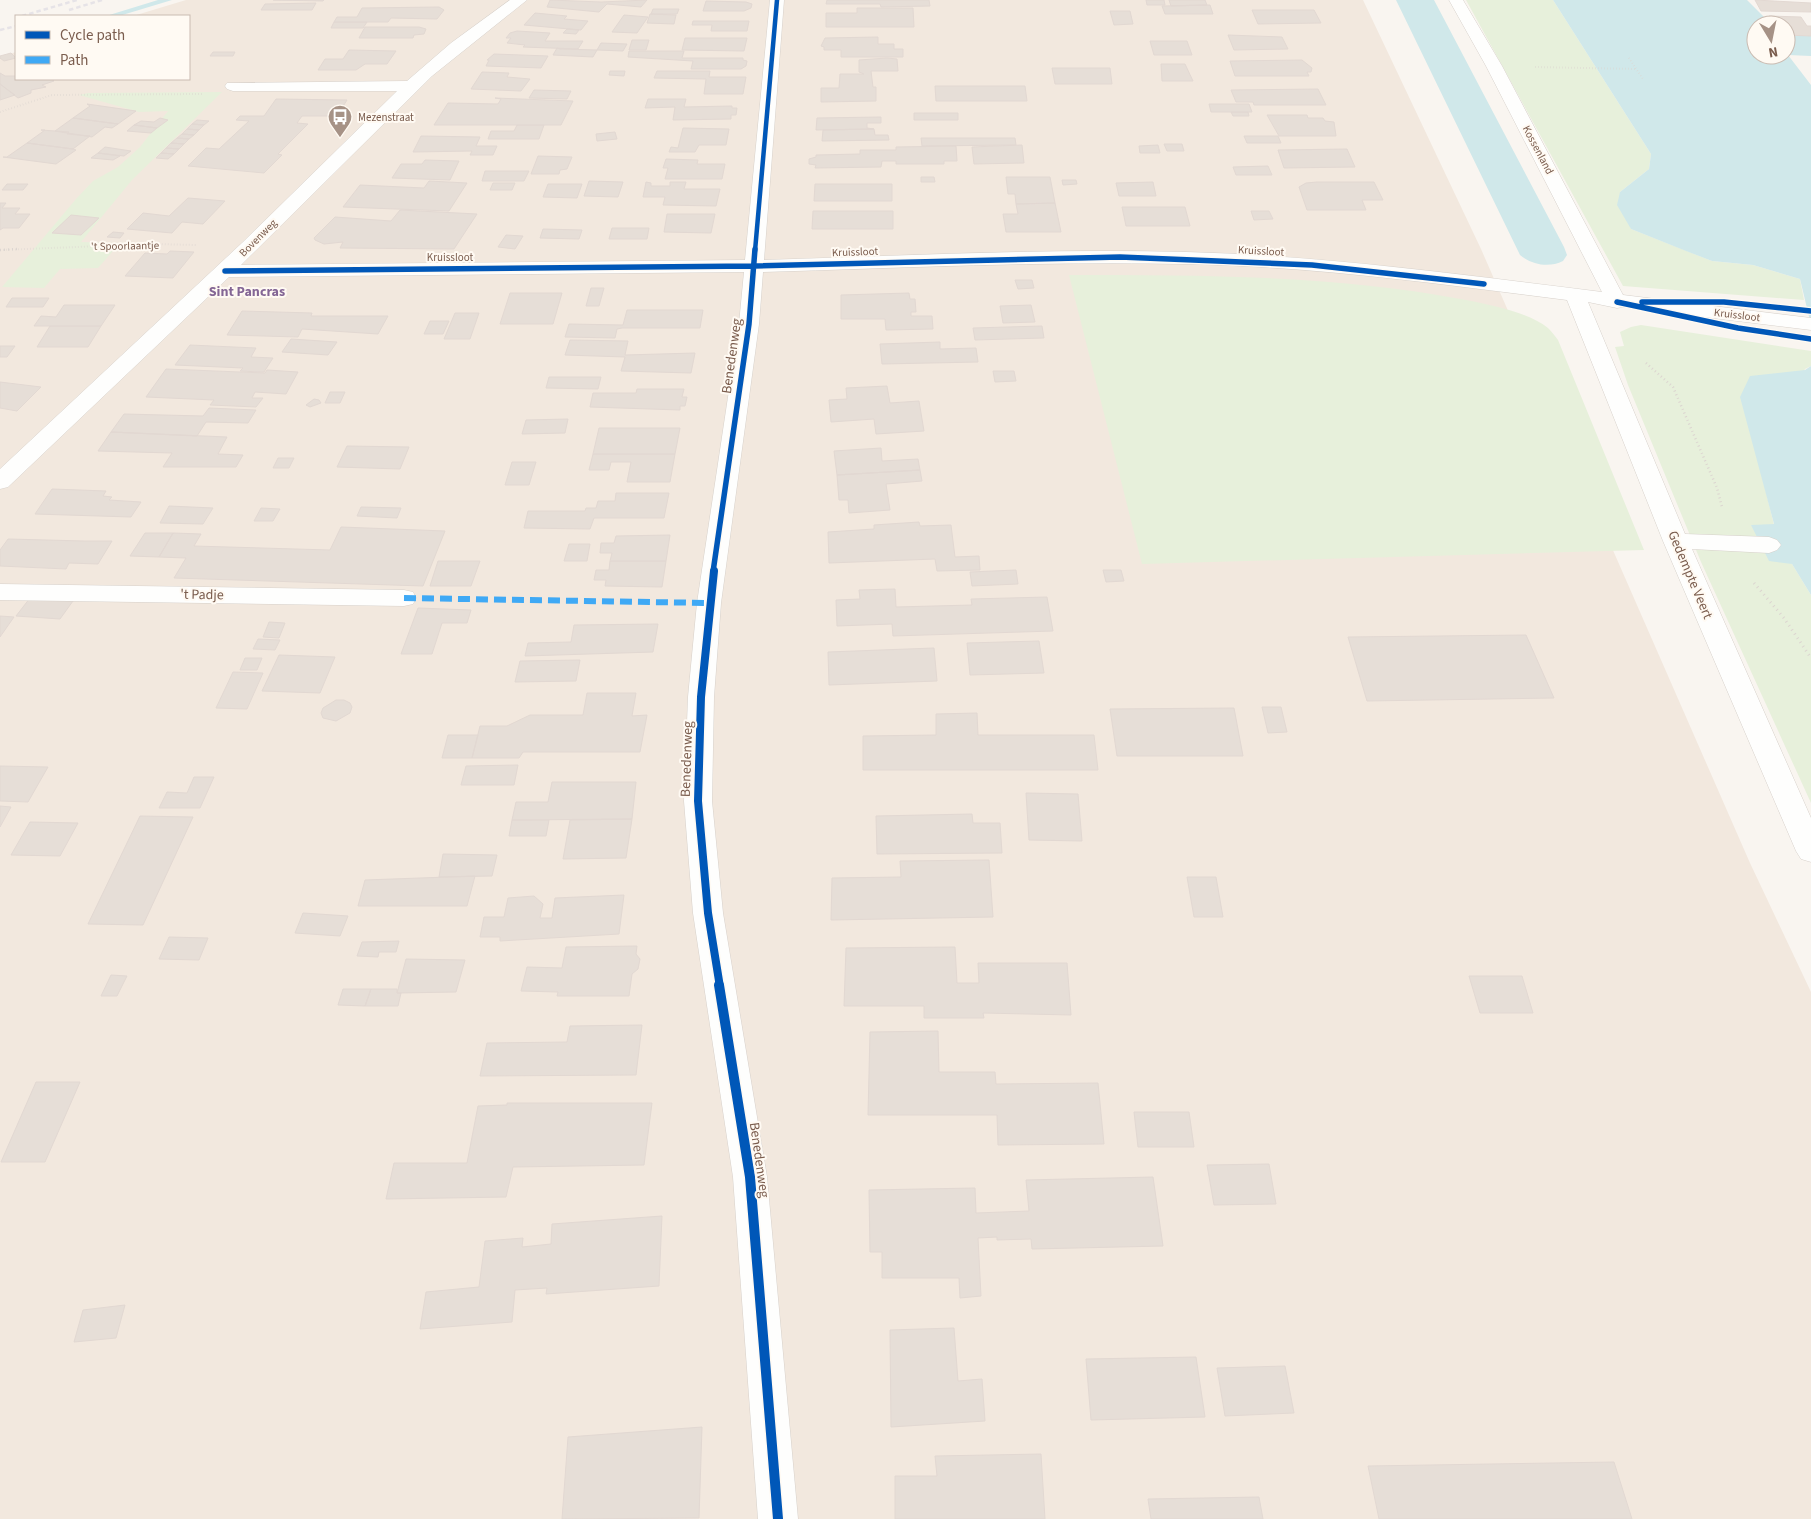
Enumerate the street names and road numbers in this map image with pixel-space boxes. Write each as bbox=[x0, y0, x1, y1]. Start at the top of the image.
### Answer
street label: Kossenland bbox=[1519, 123, 1557, 177]
street label: Bovenweg bbox=[236, 216, 280, 260]
street label: 't Spoorlaantje bbox=[91, 238, 160, 254]
street label: Kruissloot bbox=[1237, 242, 1285, 260]
street label: Kruissloot bbox=[832, 244, 879, 260]
street label: Kruissloot bbox=[427, 250, 473, 265]
street label: Kruissloot bbox=[1713, 305, 1761, 325]
street label: Benedenweg bbox=[717, 317, 747, 395]
street label: Gedempte Veert bbox=[1662, 528, 1718, 623]
street label: 't Padje bbox=[180, 585, 224, 605]
street label: Benedenweg bbox=[676, 721, 698, 797]
street label: Benedenweg bbox=[744, 1121, 774, 1199]

